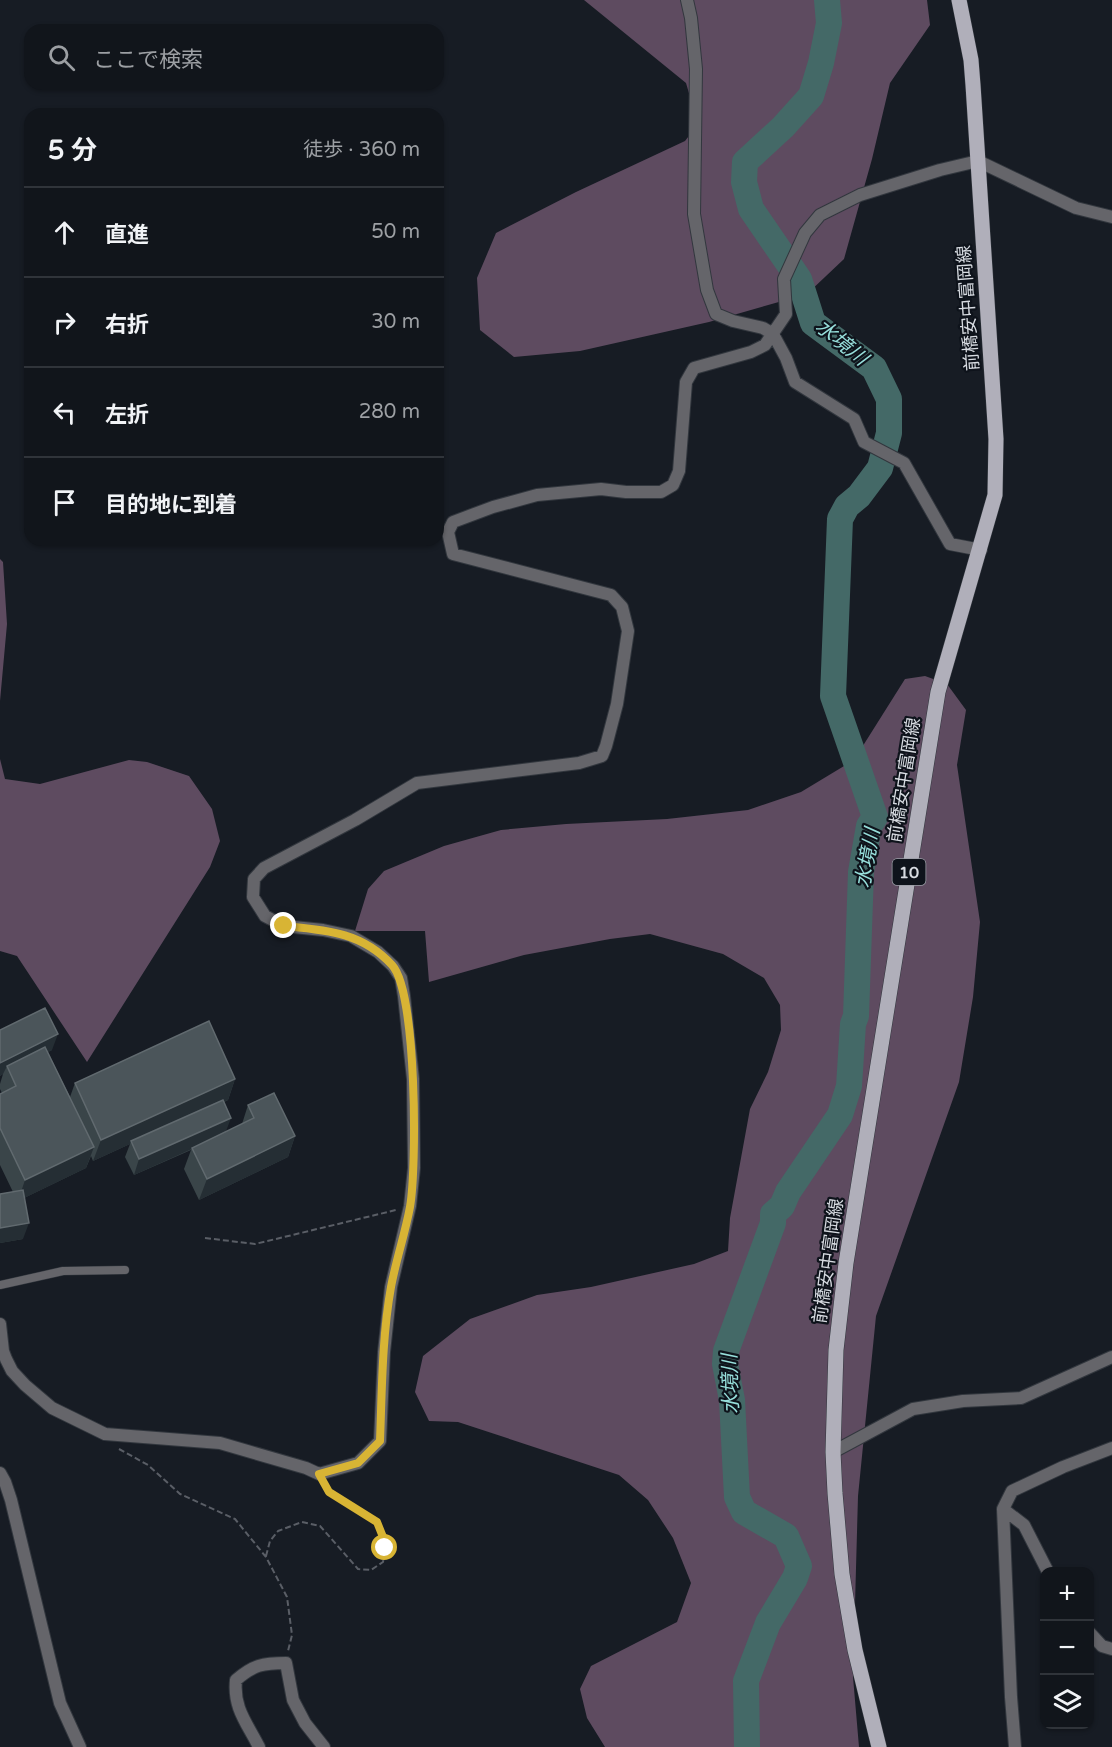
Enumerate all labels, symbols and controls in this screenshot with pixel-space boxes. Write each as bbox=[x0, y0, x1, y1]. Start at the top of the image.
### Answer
search box bbox=[24, 24, 444, 90]
icon: search bbox=[45, 41, 78, 74]
text: ここで検索 bbox=[93, 47, 203, 73]
text: 5 分 bbox=[48, 135, 97, 166]
text: 徒歩 · 360 m bbox=[303, 138, 420, 162]
icon: ahead bbox=[48, 216, 81, 249]
text: 50 m bbox=[371, 220, 420, 244]
text: 直進 bbox=[105, 222, 149, 248]
street label: 前橋安中富岡線 bbox=[953, 244, 983, 372]
icon: right bbox=[48, 306, 81, 339]
text: 30 m bbox=[371, 310, 420, 334]
text: 右折 bbox=[105, 312, 149, 338]
water label: 水境川 bbox=[811, 315, 874, 372]
icon: left bbox=[48, 396, 81, 429]
text: 280 m bbox=[359, 400, 420, 424]
text: 左折 bbox=[105, 402, 149, 428]
icon: arrive bbox=[48, 486, 81, 519]
text: 目的地に到着 bbox=[105, 492, 237, 518]
street label: 前橋安中富岡線 bbox=[883, 716, 925, 844]
water label: 水境川 bbox=[851, 825, 885, 890]
road number: 10 bbox=[892, 859, 926, 885]
route end bbox=[270, 912, 296, 938]
street label: 前橋安中富岡線 bbox=[808, 1197, 848, 1325]
water label: 水境川 bbox=[718, 1352, 744, 1414]
route start bbox=[371, 1534, 397, 1560]
map controls bbox=[1040, 1567, 1094, 1729]
button: + bbox=[1040, 1567, 1094, 1621]
button: − bbox=[1040, 1621, 1094, 1675]
button: layers bbox=[1040, 1675, 1094, 1729]

